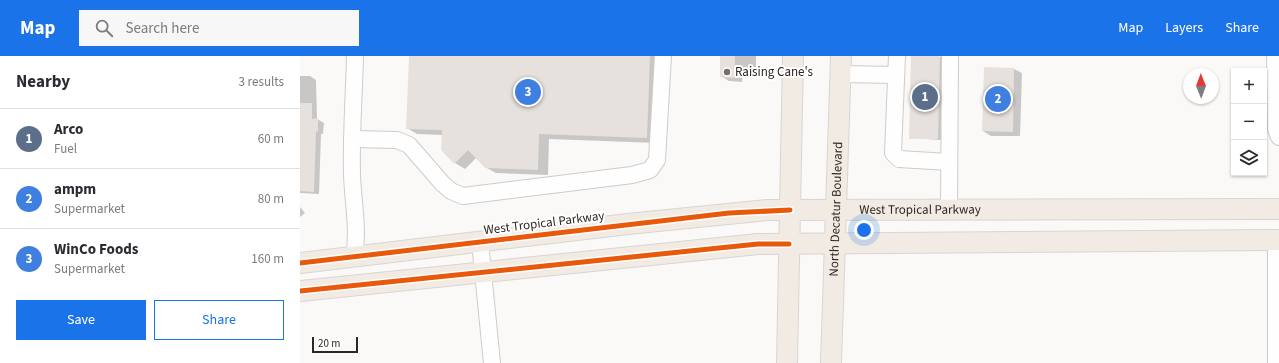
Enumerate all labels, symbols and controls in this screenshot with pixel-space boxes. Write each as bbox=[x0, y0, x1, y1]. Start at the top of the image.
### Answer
search box bbox=[79, 10, 359, 46]
text: Map bbox=[20, 15, 55, 42]
icon: search bbox=[93, 17, 115, 39]
text: Search here bbox=[125, 18, 199, 39]
text: Map bbox=[1118, 18, 1143, 38]
text: Layers bbox=[1165, 18, 1203, 38]
text: Share bbox=[1225, 18, 1259, 38]
place label: Raising Cane's bbox=[735, 63, 814, 81]
marker: Raising Cane's bbox=[722, 67, 732, 77]
north arrow bbox=[1183, 68, 1219, 104]
map controls bbox=[1231, 68, 1267, 176]
button: + bbox=[1231, 68, 1267, 104]
text: Nearby bbox=[16, 70, 70, 94]
text: 3 results bbox=[239, 73, 284, 91]
pin: 3 bbox=[515, 77, 541, 107]
pin: 1 bbox=[912, 82, 938, 112]
pin: 2 bbox=[985, 84, 1011, 114]
button: − bbox=[1231, 104, 1267, 140]
text: Arco bbox=[54, 119, 83, 140]
text: 1 bbox=[26, 130, 32, 148]
text: 60 m bbox=[258, 130, 284, 148]
text: Fuel bbox=[54, 140, 77, 158]
button: layers bbox=[1231, 140, 1267, 176]
street label: North Decatur Boulevard bbox=[825, 141, 847, 277]
text: ampm bbox=[54, 179, 96, 200]
text: 2 bbox=[26, 190, 32, 208]
text: 80 m bbox=[258, 190, 284, 208]
text: Supermarket bbox=[54, 200, 125, 218]
street label: West Tropical Parkway bbox=[859, 201, 981, 219]
street label: West Tropical Parkway bbox=[483, 207, 605, 239]
your location bbox=[854, 220, 874, 240]
text: WinCo Foods bbox=[54, 239, 138, 260]
text: 3 bbox=[26, 250, 32, 268]
text: 160 m bbox=[251, 250, 284, 268]
text: Supermarket bbox=[54, 260, 125, 278]
button: Save bbox=[16, 300, 146, 340]
button: Share bbox=[154, 300, 284, 340]
scale bar bbox=[312, 335, 358, 354]
text: 20 m bbox=[318, 336, 340, 351]

